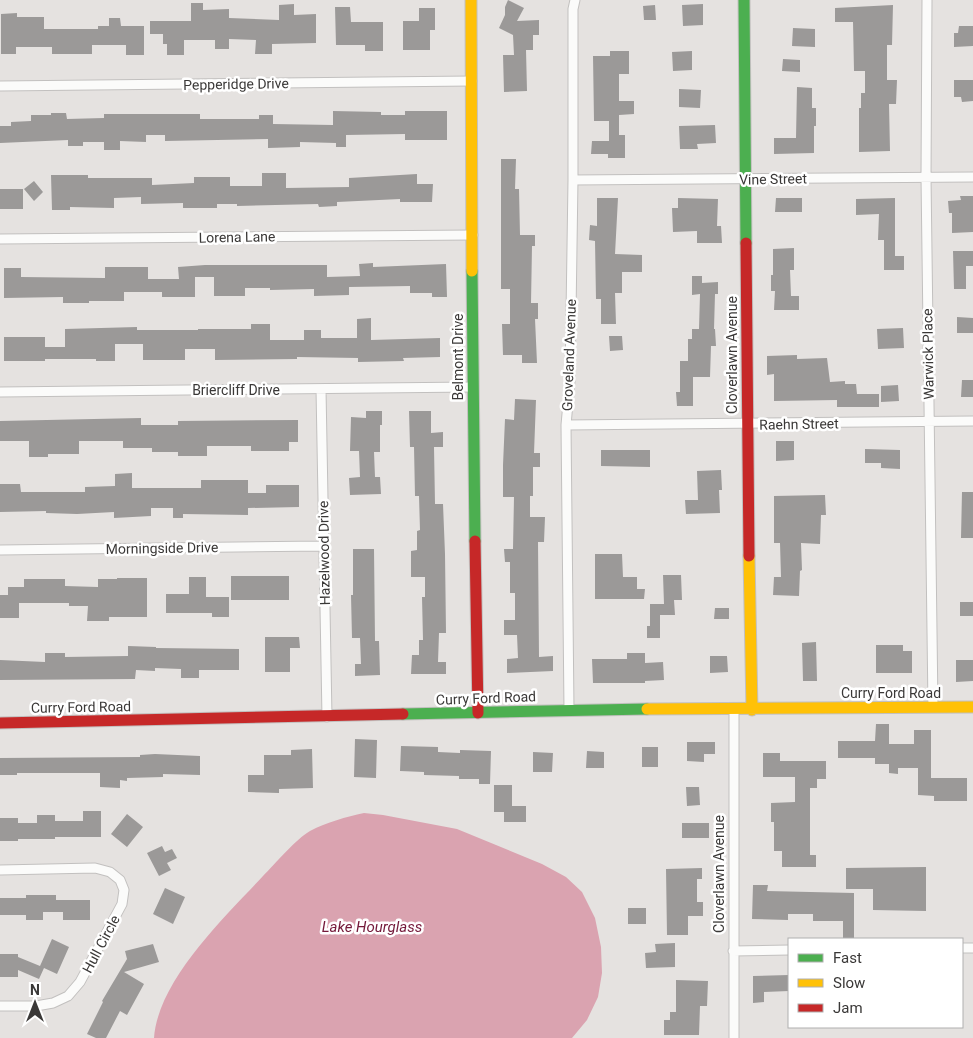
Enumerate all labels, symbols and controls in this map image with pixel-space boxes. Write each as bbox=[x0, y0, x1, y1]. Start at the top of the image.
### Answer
street label: Pepperidge Drive bbox=[183, 75, 289, 93]
street label: Vine Street bbox=[739, 170, 807, 188]
street label: Lorena Lane bbox=[199, 228, 275, 246]
street label: Cloverlawn Avenue bbox=[724, 296, 740, 414]
street label: Groveland Avenue bbox=[559, 299, 579, 411]
street label: Warwick Place bbox=[919, 308, 937, 400]
street label: Belmont Drive bbox=[450, 313, 466, 401]
street label: Briercliff Drive bbox=[192, 382, 280, 398]
street label: Raehn Street bbox=[759, 415, 839, 433]
street label: Hazelwood Drive bbox=[315, 501, 333, 605]
street label: Morningside Drive bbox=[106, 539, 218, 557]
street label: Curry Ford Road bbox=[841, 685, 941, 701]
street label: Curry Ford Road bbox=[436, 688, 536, 708]
street label: Curry Ford Road bbox=[31, 698, 131, 716]
street label: Cloverlawn Avenue bbox=[711, 815, 727, 933]
street label: Hull Circle bbox=[79, 912, 123, 976]
water label: Lake Hourglass bbox=[322, 918, 422, 936]
legend bbox=[788, 938, 963, 1028]
text: Fast bbox=[833, 949, 862, 967]
text: Slow bbox=[833, 974, 865, 992]
north arrow bbox=[10, 978, 60, 1028]
text: N bbox=[30, 982, 40, 998]
text: Jam bbox=[833, 999, 863, 1017]

